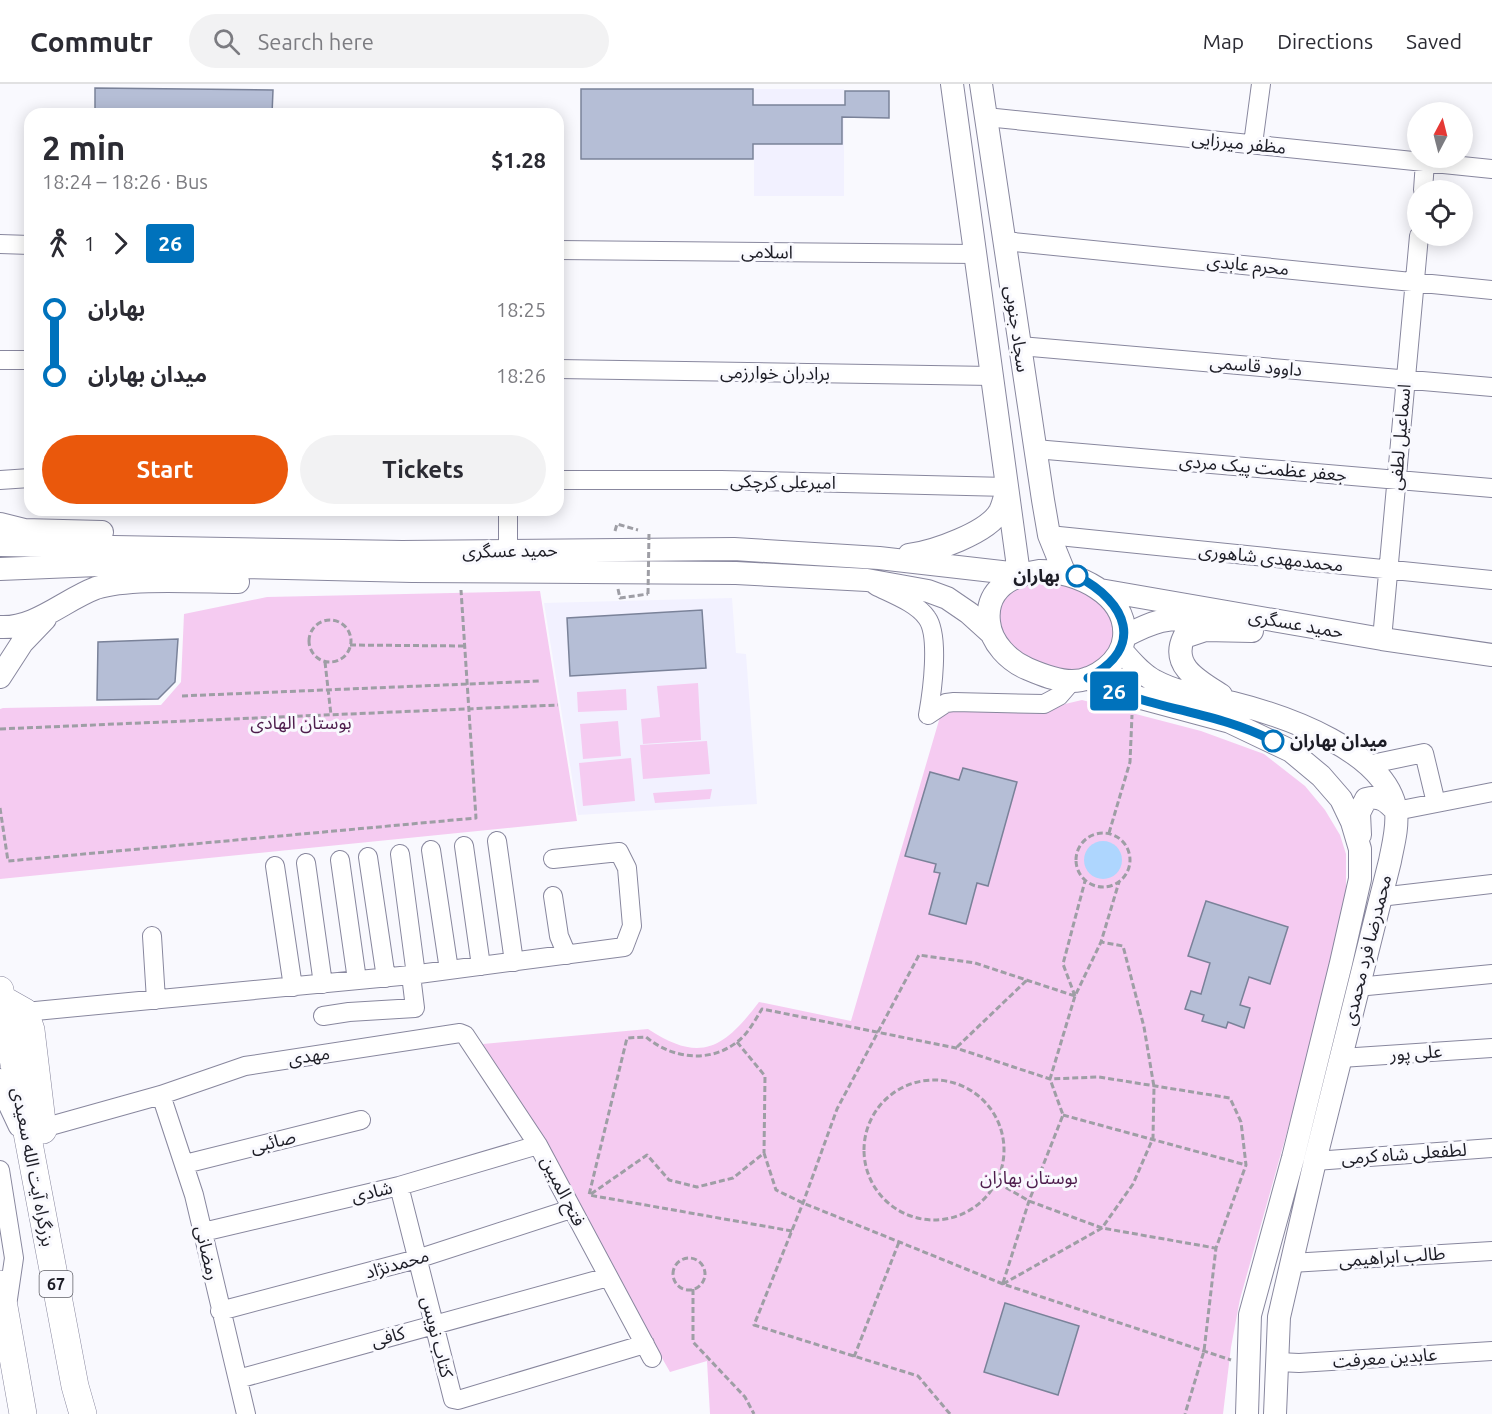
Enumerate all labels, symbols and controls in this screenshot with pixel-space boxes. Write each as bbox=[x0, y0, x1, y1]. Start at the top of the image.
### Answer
search box bbox=[189, 14, 609, 68]
icon: search bbox=[210, 25, 243, 58]
text: Commutr bbox=[30, 26, 153, 57]
text: Search here bbox=[258, 29, 374, 54]
text: Map bbox=[1203, 29, 1244, 53]
text: Directions bbox=[1277, 29, 1373, 53]
text: Saved bbox=[1406, 29, 1462, 53]
north arrow bbox=[1407, 102, 1473, 168]
map controls bbox=[1407, 102, 1473, 246]
street label: مظفر میرزایی bbox=[1191, 127, 1287, 159]
text: 2 min bbox=[42, 129, 125, 166]
text: $1.28 bbox=[491, 147, 546, 172]
text: 18:24 – 18:26 · Bus bbox=[42, 170, 208, 193]
button: locate bbox=[1407, 180, 1473, 246]
icon: walk bbox=[42, 227, 75, 260]
icon: forward bbox=[104, 227, 137, 260]
text: 26 bbox=[158, 231, 182, 255]
text: 1 bbox=[84, 232, 95, 255]
street label: اسلامی bbox=[741, 241, 793, 263]
street label: محرم عابدی bbox=[1205, 250, 1290, 283]
street label: سجاد جنوبی bbox=[1000, 284, 1034, 374]
text: بهاران bbox=[88, 295, 145, 320]
text: 18:25 bbox=[496, 298, 546, 321]
street label: داوود قاسمی bbox=[1209, 351, 1303, 381]
text: میدان بهاران bbox=[88, 361, 207, 386]
street label: برادران خوارزمی bbox=[720, 361, 830, 385]
text: 18:26 bbox=[496, 364, 546, 387]
street label: اسماعیل لطفی bbox=[1384, 383, 1416, 491]
button: Start bbox=[42, 435, 288, 504]
button: Tickets bbox=[300, 435, 546, 504]
street label: جعفر عظمت پیک مردی bbox=[1178, 450, 1348, 486]
street label: امیرعلی کرچکی bbox=[730, 470, 836, 494]
street label: حمید عسگری bbox=[462, 539, 558, 563]
street label: محمدمهدی شاهوری bbox=[1198, 539, 1344, 577]
place label: بهاران bbox=[1013, 565, 1060, 587]
marker: بهاران bbox=[1066, 565, 1088, 587]
street label: حمید عسگری bbox=[1247, 605, 1345, 643]
line badge: 26 bbox=[1087, 672, 1141, 710]
text: 26 bbox=[1102, 679, 1126, 703]
park label: بوستان الهادی bbox=[250, 712, 352, 734]
marker: میدان بهاران bbox=[1262, 730, 1284, 752]
place label: میدان بهاران bbox=[1290, 730, 1388, 752]
street label: محمدرضا فرد محمدی bbox=[1338, 872, 1396, 1028]
street label: علی پور bbox=[1388, 1040, 1443, 1066]
street label: مهدی bbox=[287, 1042, 331, 1070]
street label: بزرگراه آیت الله سعیدی bbox=[7, 1086, 59, 1248]
street label: صائبی bbox=[248, 1126, 298, 1158]
street label: لطفعلی شاه کرمی bbox=[1340, 1139, 1468, 1169]
street label: فتح المبین bbox=[534, 1152, 590, 1231]
park label: بوستان بهاران bbox=[980, 1167, 1078, 1189]
street label: شادی bbox=[349, 1177, 395, 1207]
street label: رمضانی bbox=[190, 1223, 224, 1283]
street label: طالب ابراهیمی bbox=[1338, 1242, 1446, 1272]
street label: محمدنژاد bbox=[363, 1244, 431, 1284]
road number: 67 bbox=[40, 1271, 72, 1297]
street label: کتاب نویس bbox=[416, 1294, 458, 1380]
street label: کافی bbox=[369, 1322, 408, 1352]
street label: عابدین معرفت bbox=[1332, 1343, 1438, 1373]

